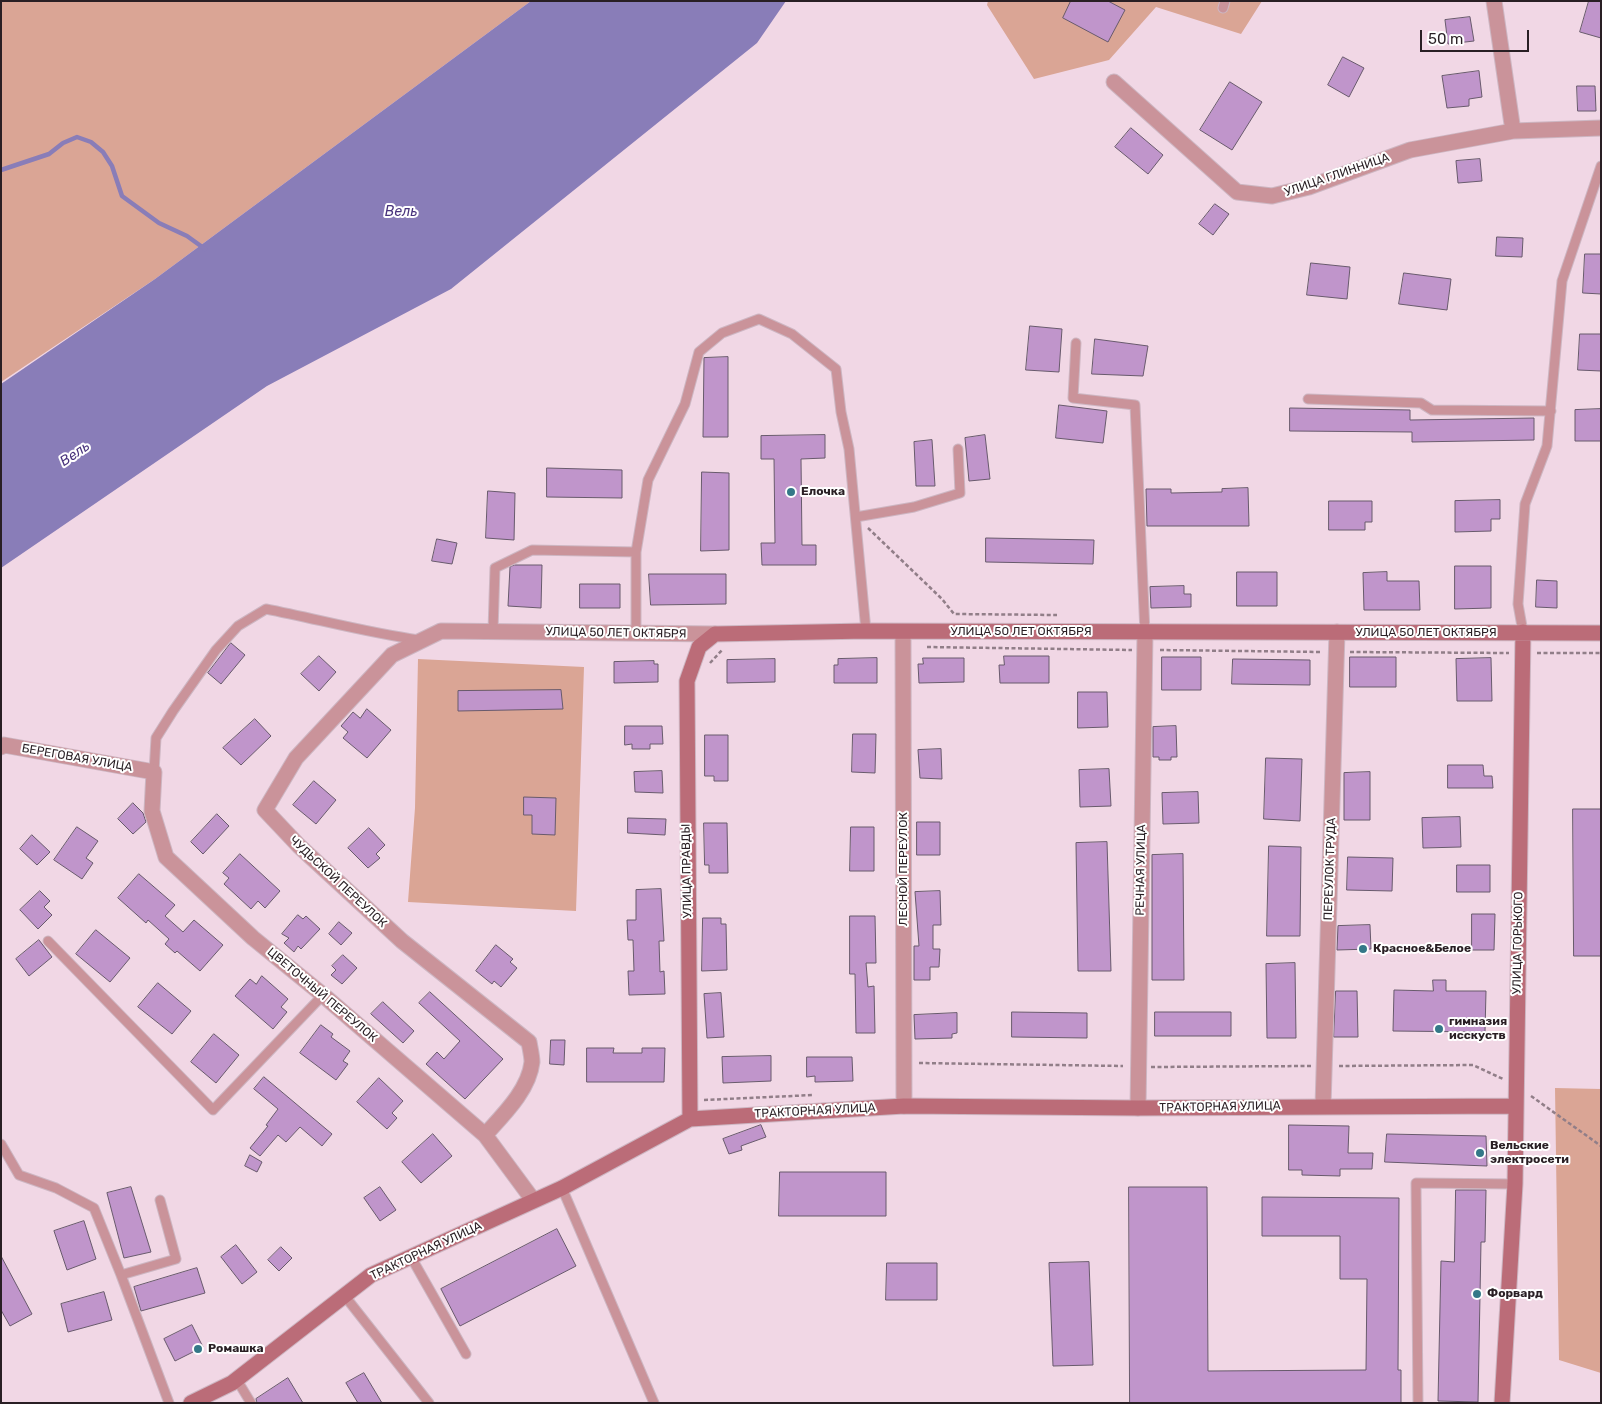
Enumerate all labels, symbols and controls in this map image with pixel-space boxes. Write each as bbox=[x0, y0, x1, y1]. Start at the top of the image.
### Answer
scale bar bbox=[1422, 20, 1531, 52]
text: 50 m bbox=[1428, 30, 1463, 48]
street label: УЛИЦА ГЛИННИЦА bbox=[1283, 150, 1391, 200]
water label: Вель bbox=[385, 204, 417, 220]
water label: Вель bbox=[57, 438, 93, 470]
place label: Елочка bbox=[801, 485, 845, 499]
marker: Елочка bbox=[785, 486, 797, 498]
street label: УЛИЦА 50 ЛЕТ ОКТЯБРЯ bbox=[545, 625, 687, 641]
street label: УЛИЦА 50 ЛЕТ ОКТЯБРЯ bbox=[950, 625, 1092, 639]
street label: УЛИЦА 50 ЛЕТ ОКТЯБРЯ bbox=[1355, 626, 1497, 640]
street label: БЕРЕГОВАЯ УЛИЦА bbox=[21, 741, 133, 775]
street label: ЛЕСНОЙ ПЕРЕУЛОК bbox=[897, 812, 911, 926]
street label: ПЕРЕУЛОК ТРУДА bbox=[1321, 817, 1339, 921]
street label: УЛИЦА ПРАВДЫ bbox=[679, 824, 695, 918]
street label: РЕЧНАЯ УЛИЦА bbox=[1133, 824, 1149, 916]
street label: ЧУДЬСКОЙ ПЕРЕУЛОК bbox=[286, 833, 390, 931]
street label: УЛИЦА ГОРЬКОГО bbox=[1510, 892, 1526, 994]
place label: Красное&Белое bbox=[1373, 942, 1471, 956]
marker: Красное&Белое bbox=[1357, 943, 1369, 955]
street label: ЦВЕТОЧНЫЙ ПЕРЕУЛОК bbox=[264, 945, 380, 1045]
place label: гимназия исскуств bbox=[1449, 1015, 1507, 1043]
marker: гимназия исскуств bbox=[1433, 1023, 1445, 1035]
street label: ТРАКТОРНАЯ УЛИЦА bbox=[1159, 1099, 1281, 1115]
street label: ТРАКТОРНАЯ УЛИЦА bbox=[754, 1101, 876, 1121]
place label: Вельские электросети bbox=[1490, 1139, 1569, 1167]
marker: Вельские электросети bbox=[1474, 1147, 1486, 1159]
street label: ТРАКТОРНАЯ УЛИЦА bbox=[368, 1219, 484, 1283]
place label: Форвард bbox=[1487, 1287, 1543, 1301]
marker: Форвард bbox=[1471, 1288, 1483, 1300]
place label: Ромашка bbox=[208, 1342, 264, 1356]
marker: Ромашка bbox=[192, 1343, 204, 1355]

